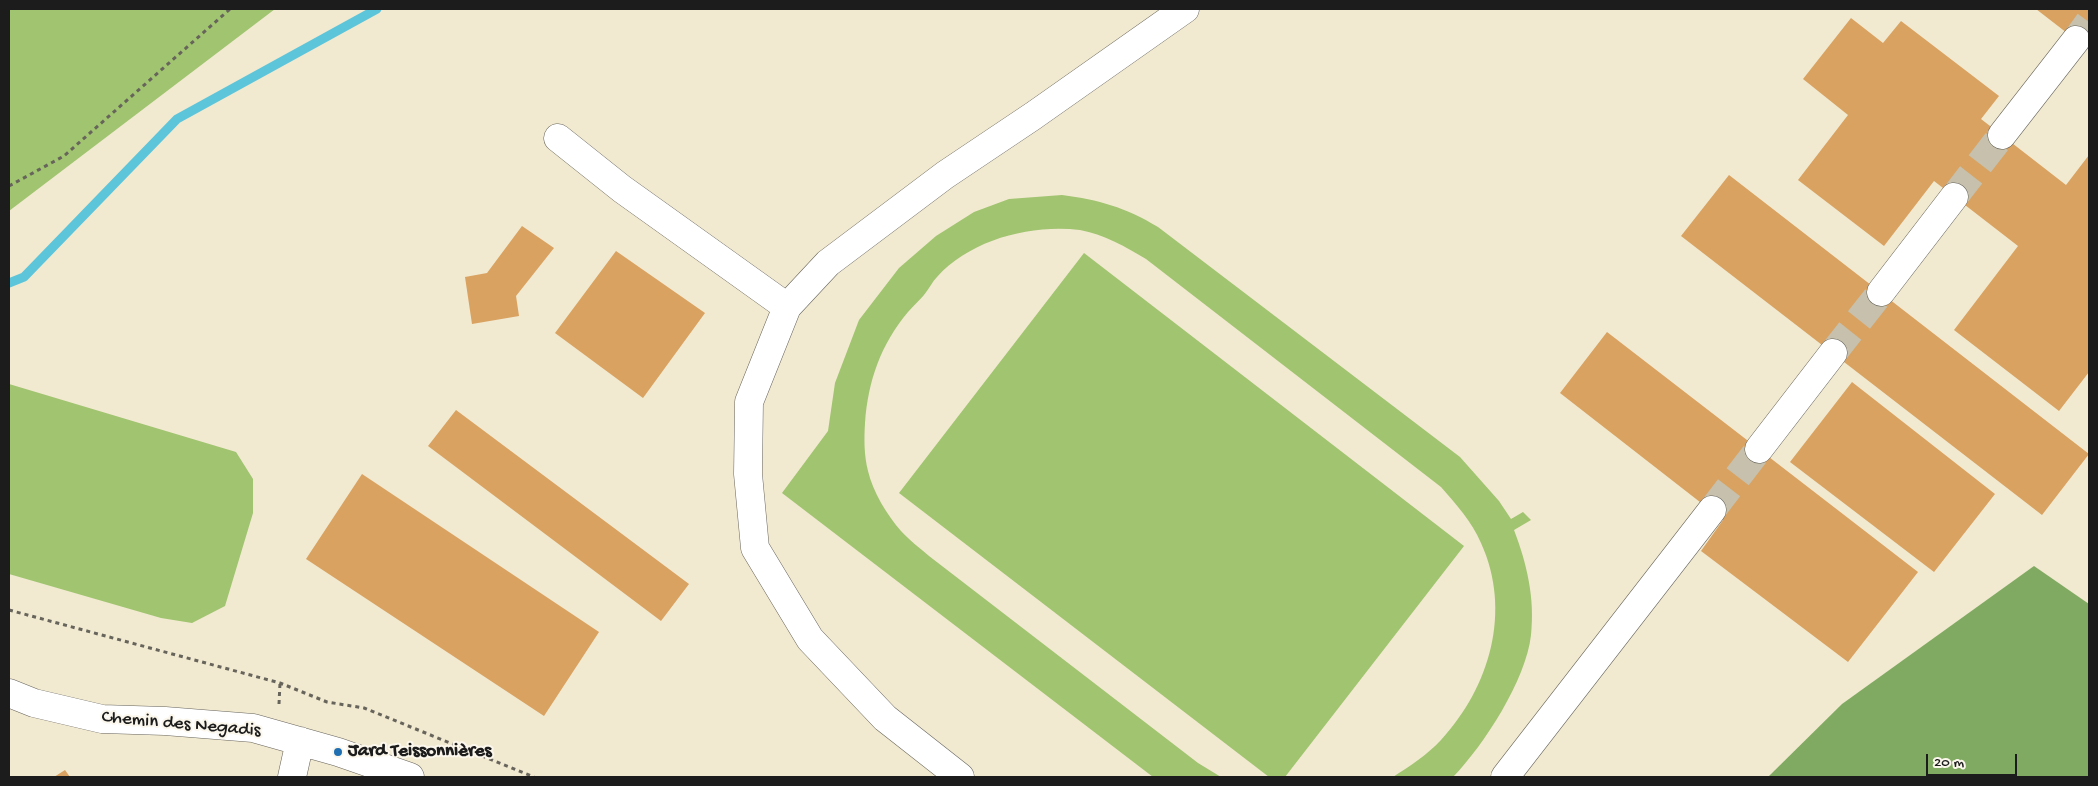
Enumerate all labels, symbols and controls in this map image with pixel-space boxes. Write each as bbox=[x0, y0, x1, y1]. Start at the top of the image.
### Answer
street label: Chemin des Negadis bbox=[100, 707, 262, 743]
place label: Jard Teissonnières bbox=[348, 741, 492, 763]
scale bar bbox=[1928, 744, 2019, 776]
marker: Jard Teissonnières bbox=[332, 746, 344, 758]
text: 20 m bbox=[1934, 754, 1964, 772]

